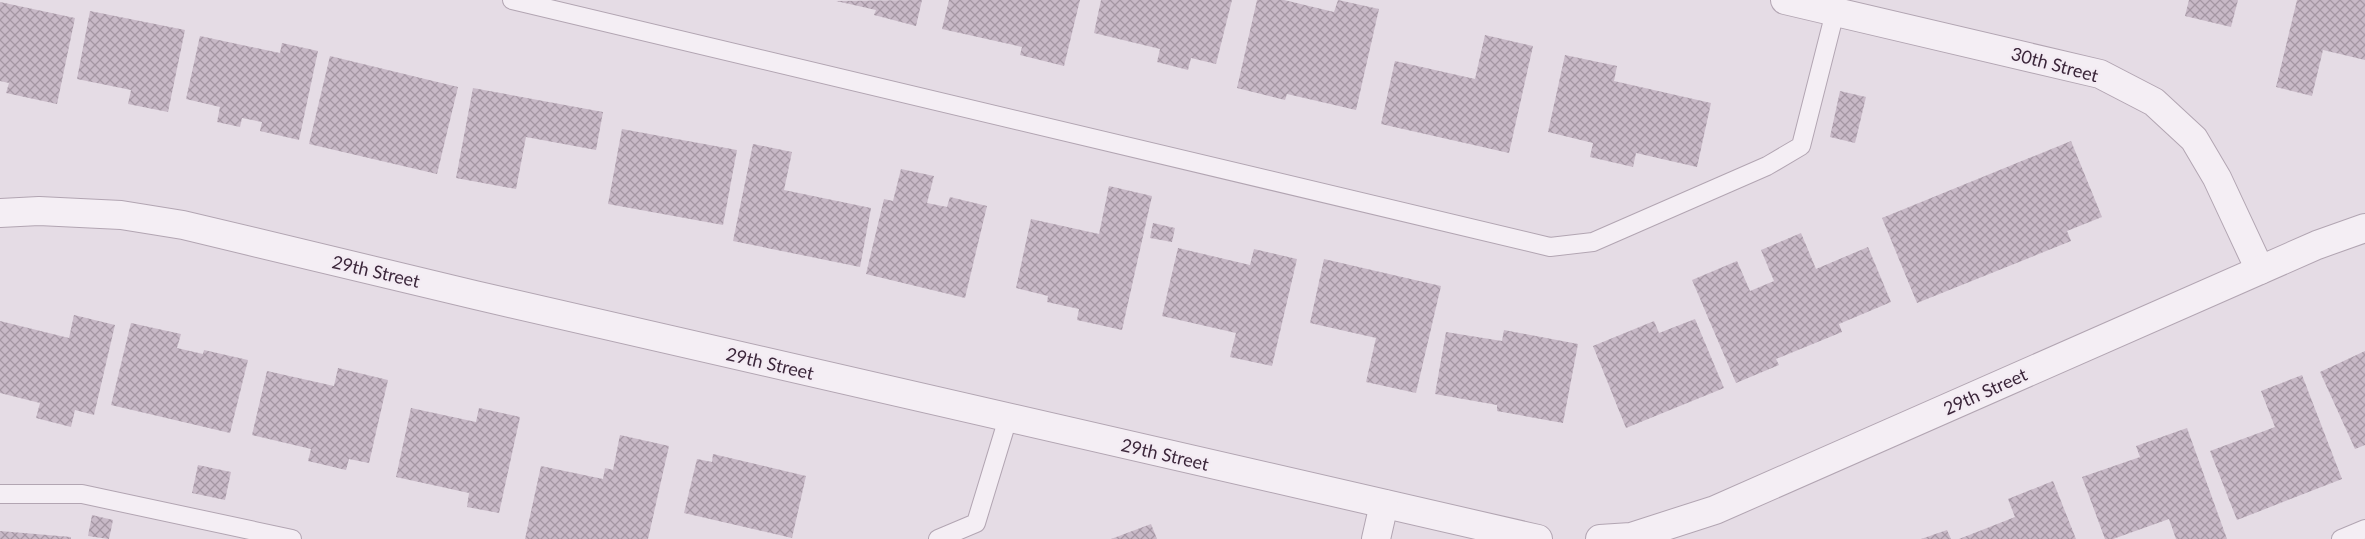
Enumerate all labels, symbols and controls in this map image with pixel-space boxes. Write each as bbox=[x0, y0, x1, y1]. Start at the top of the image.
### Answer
street label: 30th Street bbox=[2009, 42, 2102, 86]
street label: 29th Street bbox=[330, 250, 423, 292]
street label: 29th Street bbox=[724, 342, 817, 384]
street label: 29th Street bbox=[1940, 363, 2031, 419]
street label: 29th Street bbox=[1119, 433, 1212, 475]

